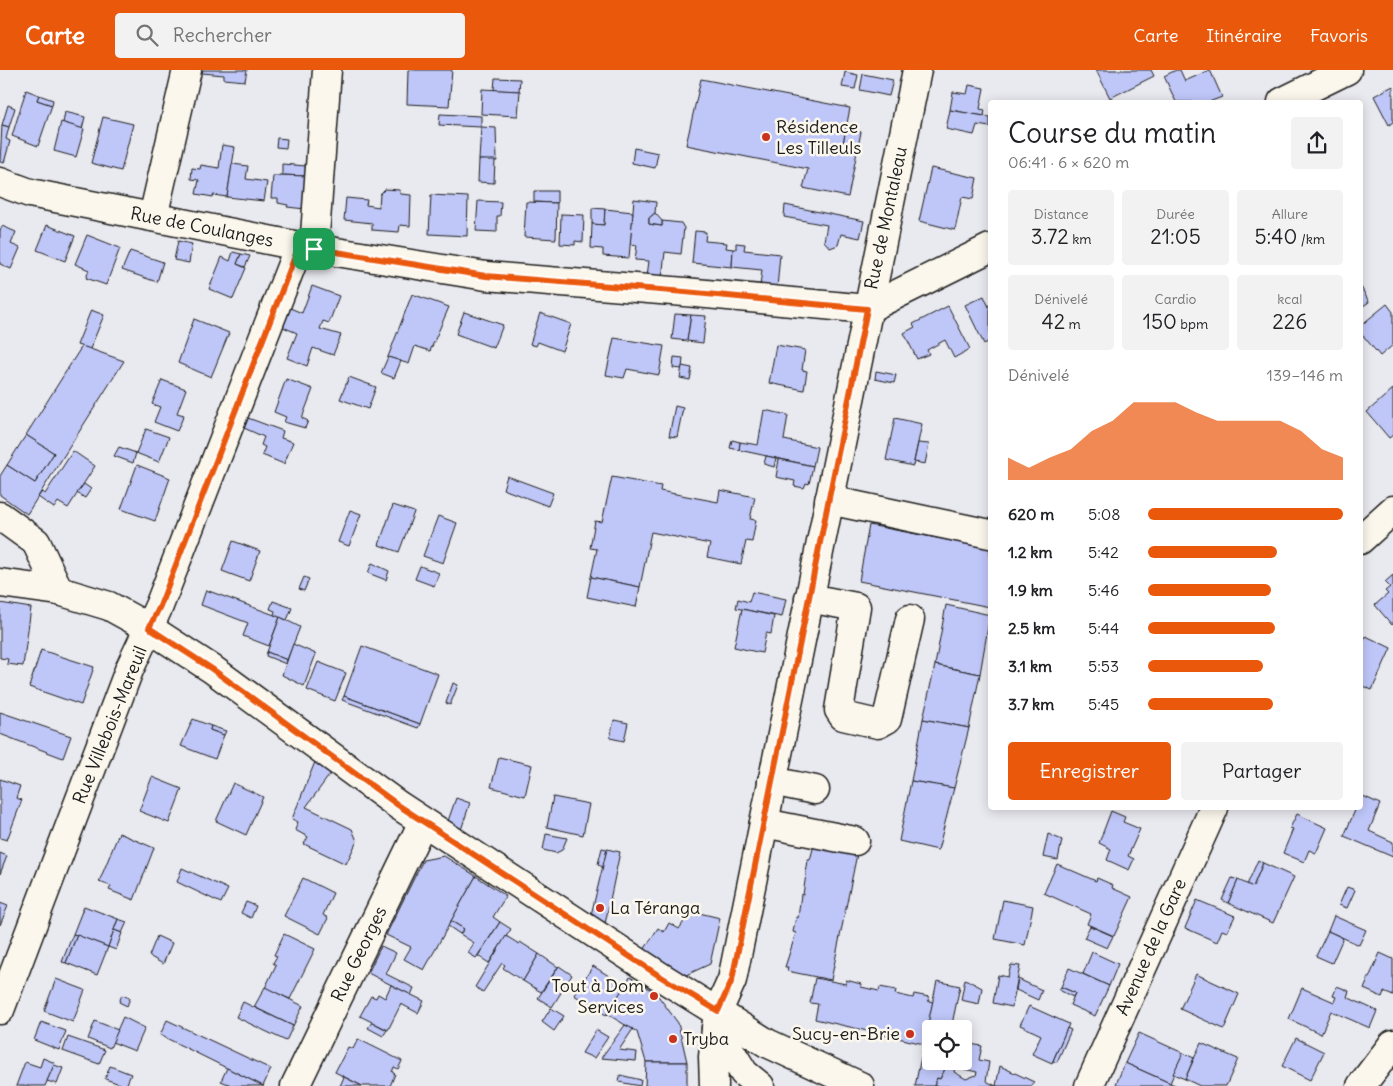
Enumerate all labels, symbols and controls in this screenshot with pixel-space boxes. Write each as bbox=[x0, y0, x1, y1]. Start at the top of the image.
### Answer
search box bbox=[115, 13, 465, 58]
text: Carte bbox=[25, 20, 85, 50]
icon: search bbox=[133, 21, 161, 49]
text: Rechercher bbox=[173, 23, 272, 47]
text: Carte bbox=[1133, 24, 1178, 47]
text: Itinéraire bbox=[1206, 24, 1282, 47]
text: Favoris bbox=[1310, 24, 1368, 47]
place label: Résidence Les Tilleuls bbox=[776, 115, 861, 159]
text: Course du matin bbox=[1008, 115, 1216, 151]
button: share bbox=[1291, 117, 1343, 169]
marker: Résidence Les Tilleuls bbox=[760, 131, 772, 143]
street label: Rue de Montaleau bbox=[859, 144, 912, 292]
text: 06:41 · 6 × 620 m bbox=[1008, 152, 1129, 172]
street label: Rue de Coulanges bbox=[129, 201, 276, 252]
text: Distance bbox=[1034, 205, 1089, 223]
text: Durée bbox=[1156, 205, 1195, 223]
text: Allure bbox=[1272, 205, 1308, 223]
text: 3.72 bbox=[1031, 223, 1069, 250]
text: 21:05 bbox=[1150, 223, 1201, 250]
text: 5:40 bbox=[1255, 223, 1297, 250]
pin bbox=[293, 228, 335, 270]
text: km bbox=[1069, 230, 1092, 248]
text: /km bbox=[1297, 230, 1325, 248]
icon: arrive bbox=[300, 235, 328, 263]
text: Dénivelé bbox=[1034, 290, 1088, 308]
text: Cardio bbox=[1155, 290, 1196, 308]
text: kcal bbox=[1277, 290, 1302, 308]
text: 42 bbox=[1042, 308, 1065, 335]
text: 150 bbox=[1143, 308, 1177, 335]
text: 226 bbox=[1272, 308, 1307, 335]
text: m bbox=[1065, 315, 1081, 333]
text: bpm bbox=[1177, 315, 1208, 333]
text: Dénivelé bbox=[1008, 365, 1069, 385]
text: 139–146 m bbox=[1267, 365, 1343, 385]
text: 620 m bbox=[1008, 504, 1054, 524]
text: 5:08 bbox=[1088, 504, 1121, 524]
text: 1.2 km bbox=[1008, 542, 1052, 562]
text: 5:42 bbox=[1088, 542, 1119, 562]
text: 1.9 km bbox=[1008, 580, 1053, 600]
text: 5:46 bbox=[1088, 580, 1119, 600]
text: 2.5 km bbox=[1008, 618, 1055, 638]
text: 5:44 bbox=[1088, 618, 1119, 638]
street label: Rue Villebois-Mareuil bbox=[67, 642, 152, 807]
text: 3.1 km bbox=[1008, 656, 1052, 676]
text: 5:53 bbox=[1088, 656, 1119, 676]
text: 3.7 km bbox=[1008, 694, 1054, 714]
text: 5:45 bbox=[1088, 694, 1119, 714]
button: Enregistrer bbox=[1008, 742, 1171, 800]
button: Partager bbox=[1181, 742, 1343, 800]
street label: Avenue de la Gare bbox=[1110, 875, 1191, 1019]
place label: La Téranga bbox=[610, 896, 700, 919]
street label: Rue Georges bbox=[325, 902, 392, 1005]
marker: La Téranga bbox=[594, 902, 606, 914]
place label: Tout à Dom Services bbox=[552, 974, 644, 1018]
marker: Tout à Dom Services bbox=[648, 990, 660, 1002]
map controls bbox=[922, 1020, 972, 1070]
button: locate bbox=[922, 1020, 972, 1070]
place label: Sucy-en-Brie bbox=[792, 1022, 900, 1045]
place label: Tryba bbox=[683, 1027, 729, 1050]
marker: Sucy-en-Brie bbox=[904, 1028, 916, 1040]
marker: Tryba bbox=[667, 1033, 679, 1045]

